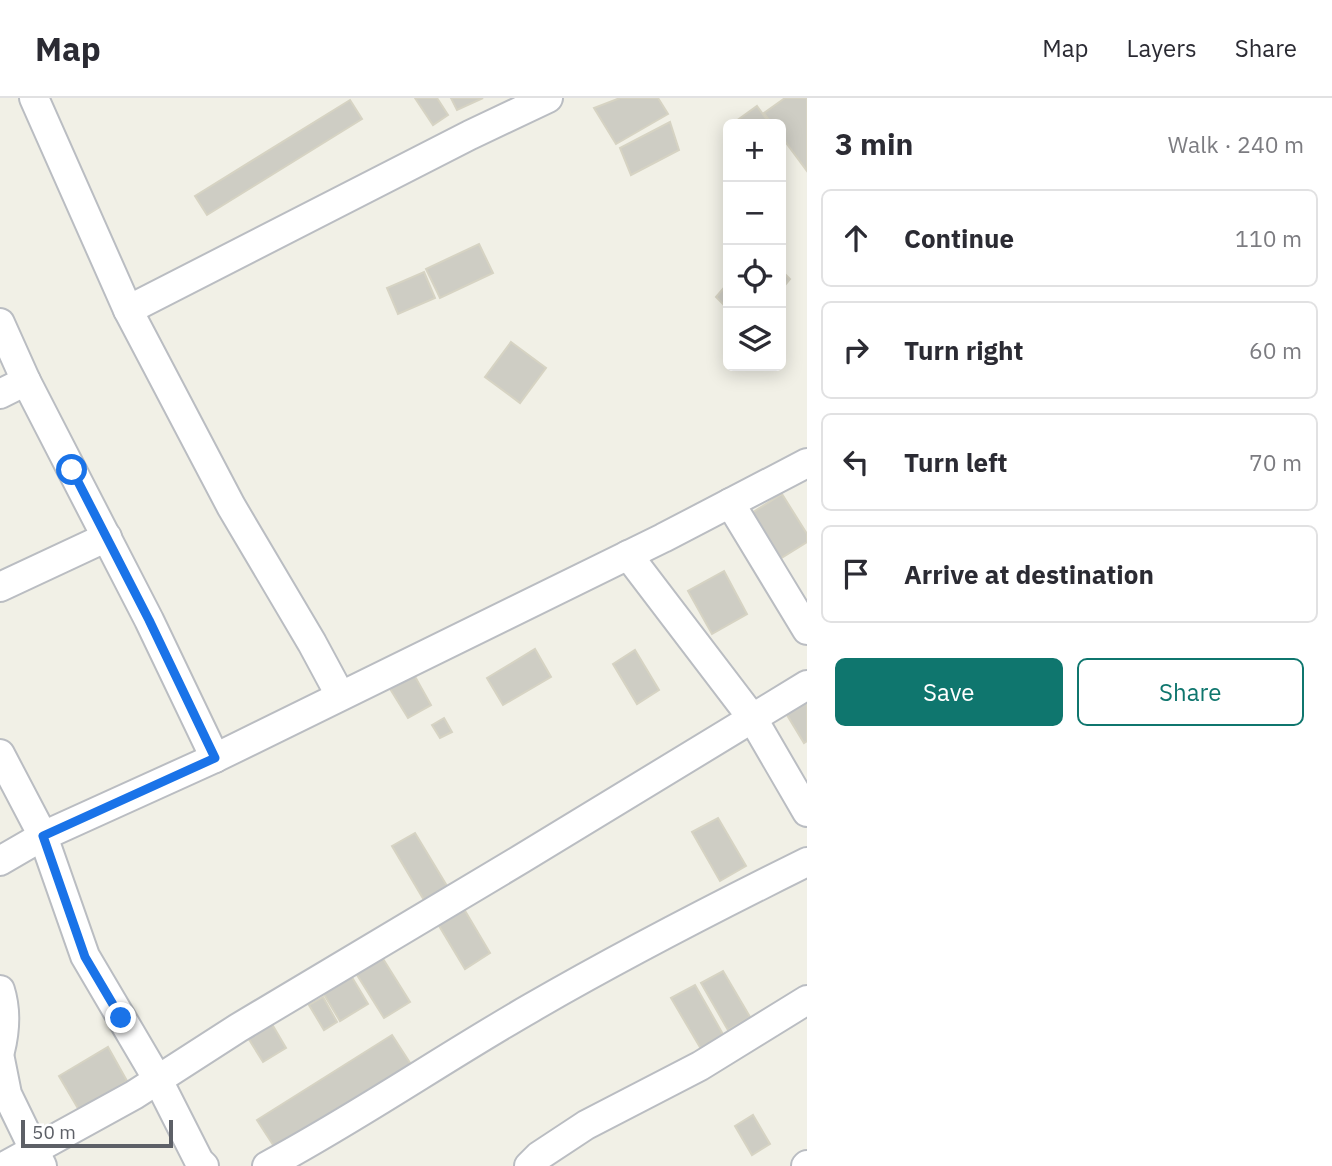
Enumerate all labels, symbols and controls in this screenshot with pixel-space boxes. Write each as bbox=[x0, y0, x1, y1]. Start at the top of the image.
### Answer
text: Map bbox=[35, 27, 101, 70]
text: Map bbox=[1042, 32, 1089, 64]
text: Layers bbox=[1127, 32, 1197, 64]
text: Share bbox=[1235, 32, 1297, 64]
map controls bbox=[723, 119, 786, 371]
button: + bbox=[723, 119, 786, 182]
text: 3 min bbox=[835, 124, 913, 163]
text: Walk · 240 m bbox=[1168, 129, 1304, 159]
button: − bbox=[723, 182, 786, 245]
icon: ahead bbox=[837, 219, 875, 257]
text: Continue bbox=[904, 221, 1014, 255]
text: 110 m bbox=[1235, 223, 1302, 253]
button: locate bbox=[723, 245, 786, 308]
button: layers bbox=[723, 308, 786, 371]
icon: right bbox=[837, 331, 875, 369]
text: Turn right bbox=[904, 333, 1023, 367]
text: 60 m bbox=[1249, 335, 1302, 365]
icon: left bbox=[837, 443, 875, 481]
text: Turn left bbox=[904, 445, 1007, 479]
text: 70 m bbox=[1249, 447, 1302, 477]
route start bbox=[56, 454, 87, 485]
icon: arrive bbox=[837, 555, 875, 593]
text: Arrive at destination bbox=[904, 557, 1154, 591]
button: Save bbox=[835, 658, 1063, 726]
button: Share bbox=[1077, 658, 1304, 726]
route end bbox=[105, 1002, 136, 1033]
scale bar bbox=[21, 1117, 173, 1149]
text: 50 m bbox=[32, 1120, 76, 1144]

